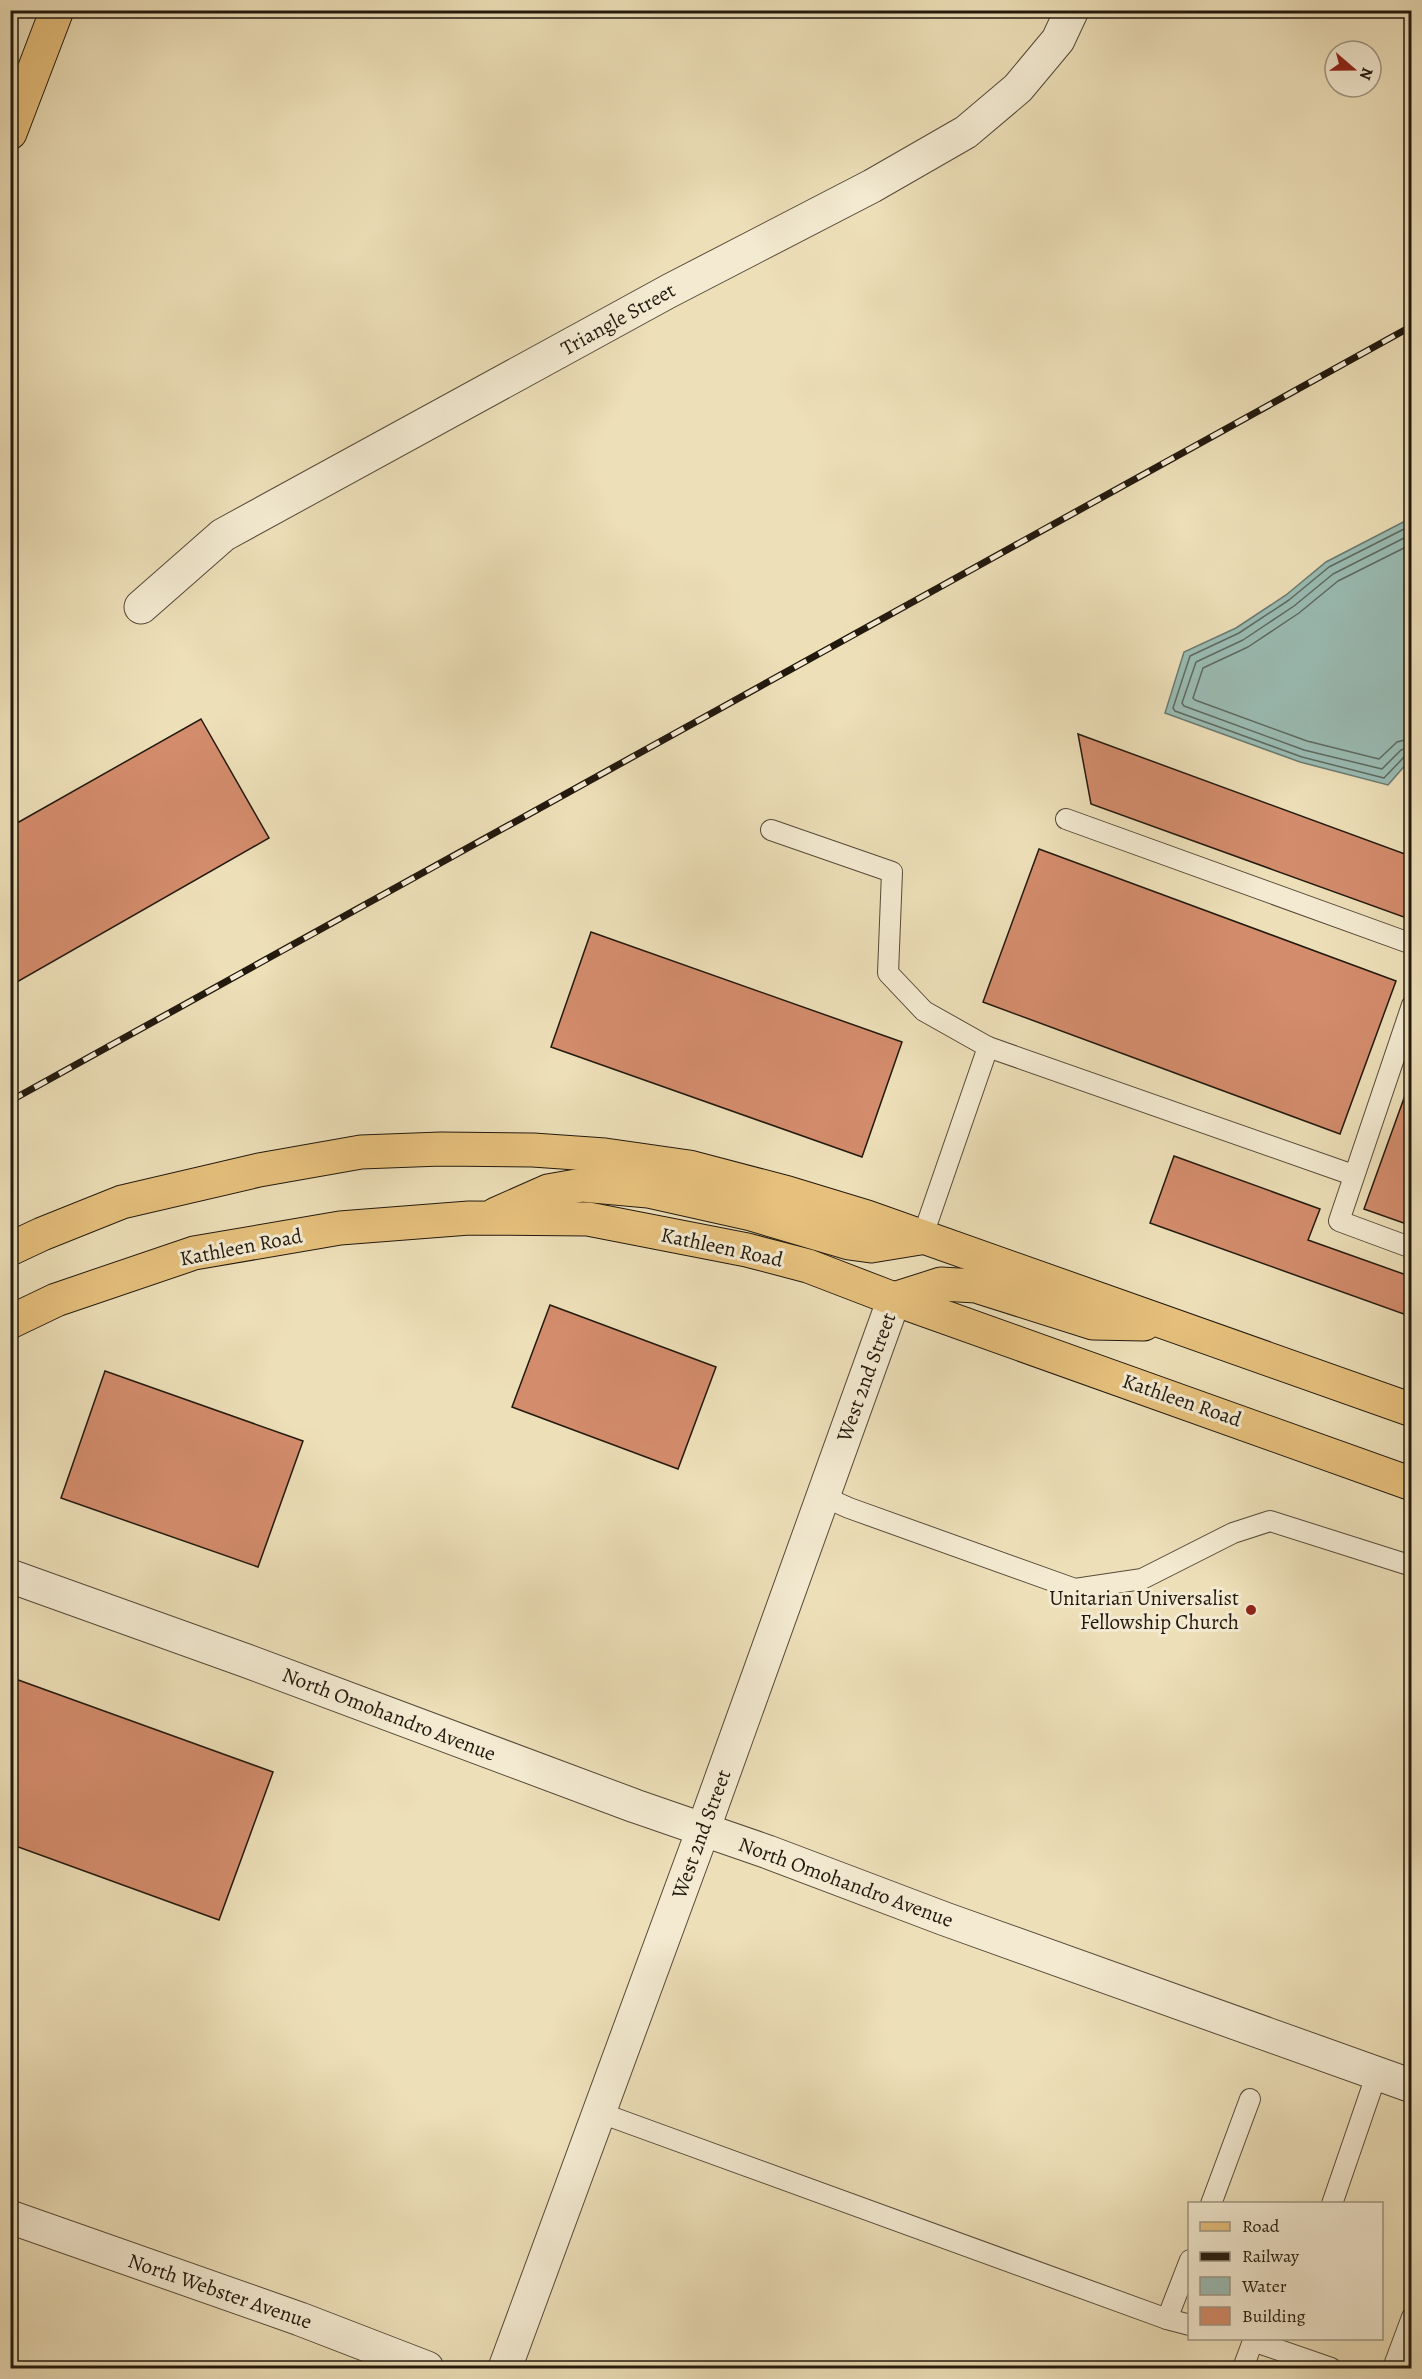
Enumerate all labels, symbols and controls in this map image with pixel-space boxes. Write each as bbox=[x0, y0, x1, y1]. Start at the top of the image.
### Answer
north arrow bbox=[1323, 39, 1383, 99]
text: N bbox=[1354, 65, 1378, 83]
street label: Triangle Street bbox=[556, 276, 680, 362]
street label: Kathleen Road bbox=[658, 1220, 786, 1274]
street label: Kathleen Road bbox=[177, 1221, 305, 1273]
street label: West 2nd Street bbox=[829, 1308, 902, 1446]
street label: Kathleen Road bbox=[1119, 1367, 1246, 1434]
place label: Unitarian Universalist Fellowship Church bbox=[1049, 1584, 1239, 1636]
marker: Unitarian Universalist Fellowship Church bbox=[1244, 1603, 1258, 1617]
street label: North Omohandro Avenue bbox=[278, 1660, 500, 1768]
street label: West 2nd Street bbox=[664, 1765, 737, 1903]
street label: North Omohandro Avenue bbox=[735, 1830, 957, 1934]
legend bbox=[1188, 2202, 1383, 2340]
text: Road bbox=[1242, 2214, 1280, 2238]
text: Railway bbox=[1242, 2244, 1300, 2268]
street label: North Webster Avenue bbox=[124, 2246, 316, 2336]
text: Water bbox=[1241, 2274, 1287, 2298]
text: Building bbox=[1242, 2304, 1306, 2328]

